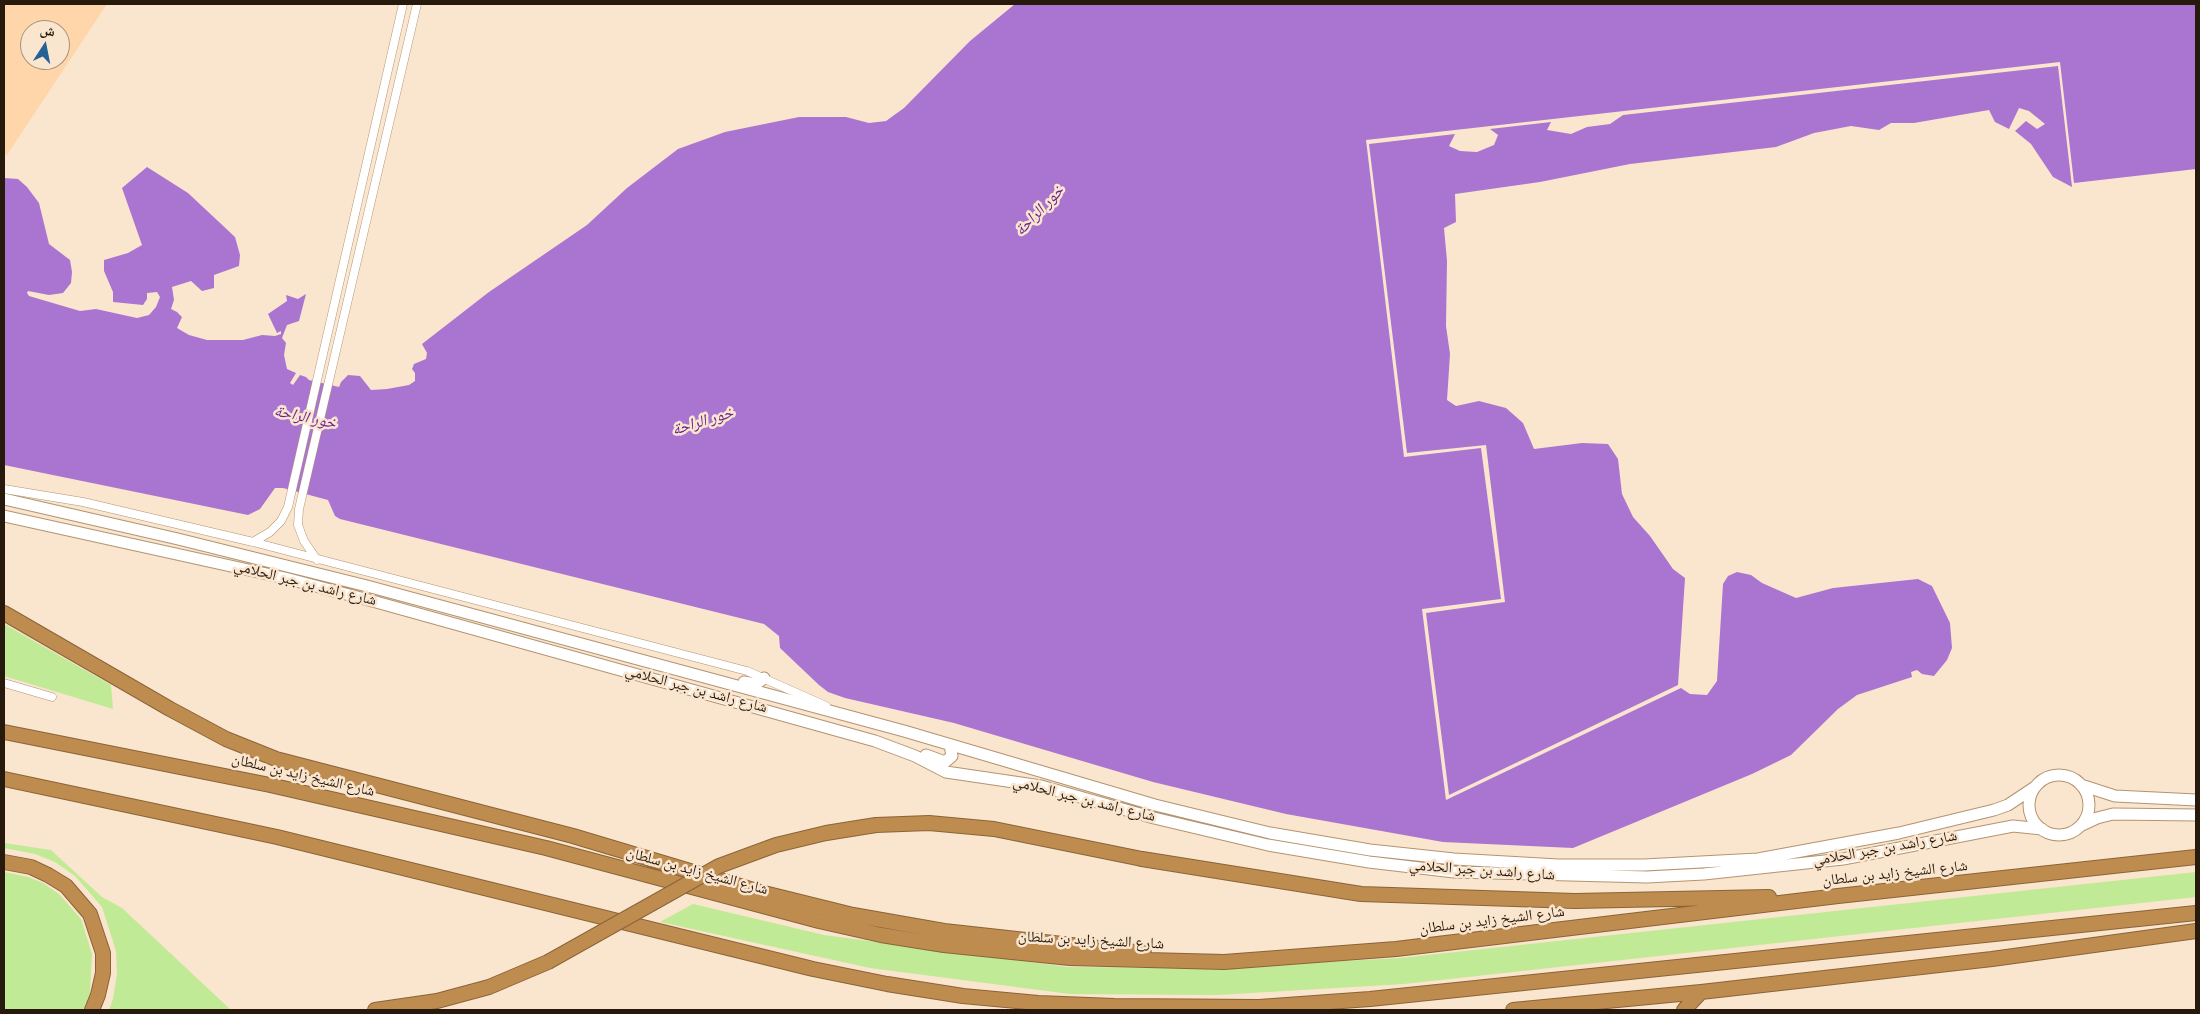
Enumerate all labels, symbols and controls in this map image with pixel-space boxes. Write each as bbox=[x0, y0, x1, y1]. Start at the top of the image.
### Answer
north arrow bbox=[20, 20, 70, 70]
text: ش bbox=[39, 20, 57, 42]
water label: خور الراحة bbox=[1011, 182, 1069, 240]
water label: خور الراحة bbox=[272, 402, 338, 434]
water label: خور الراحة bbox=[670, 404, 736, 440]
street label: شارع راشد بن جبر الحلامي bbox=[232, 558, 378, 610]
street label: شارع راشد بن جبر الحلامي bbox=[623, 662, 769, 718]
street label: شارع الشيخ زايد بن سلطان bbox=[230, 751, 376, 801]
street label: شارع راشد بن جبر الحلامي bbox=[1011, 774, 1157, 826]
street label: شارع راشد بن جبر الحلامي bbox=[1811, 827, 1959, 871]
street label: شارع الشيخ زايد بن سلطان bbox=[624, 844, 770, 900]
street label: شارع راشد بن جبر الحلامي bbox=[1408, 857, 1556, 885]
street label: شارع الشيخ زايد بن سلطان bbox=[1821, 857, 1969, 891]
street label: شارع الشيخ زايد بن سلطان bbox=[1418, 903, 1566, 939]
street label: شارع الشيخ زايد بن سلطان bbox=[1018, 928, 1164, 954]

